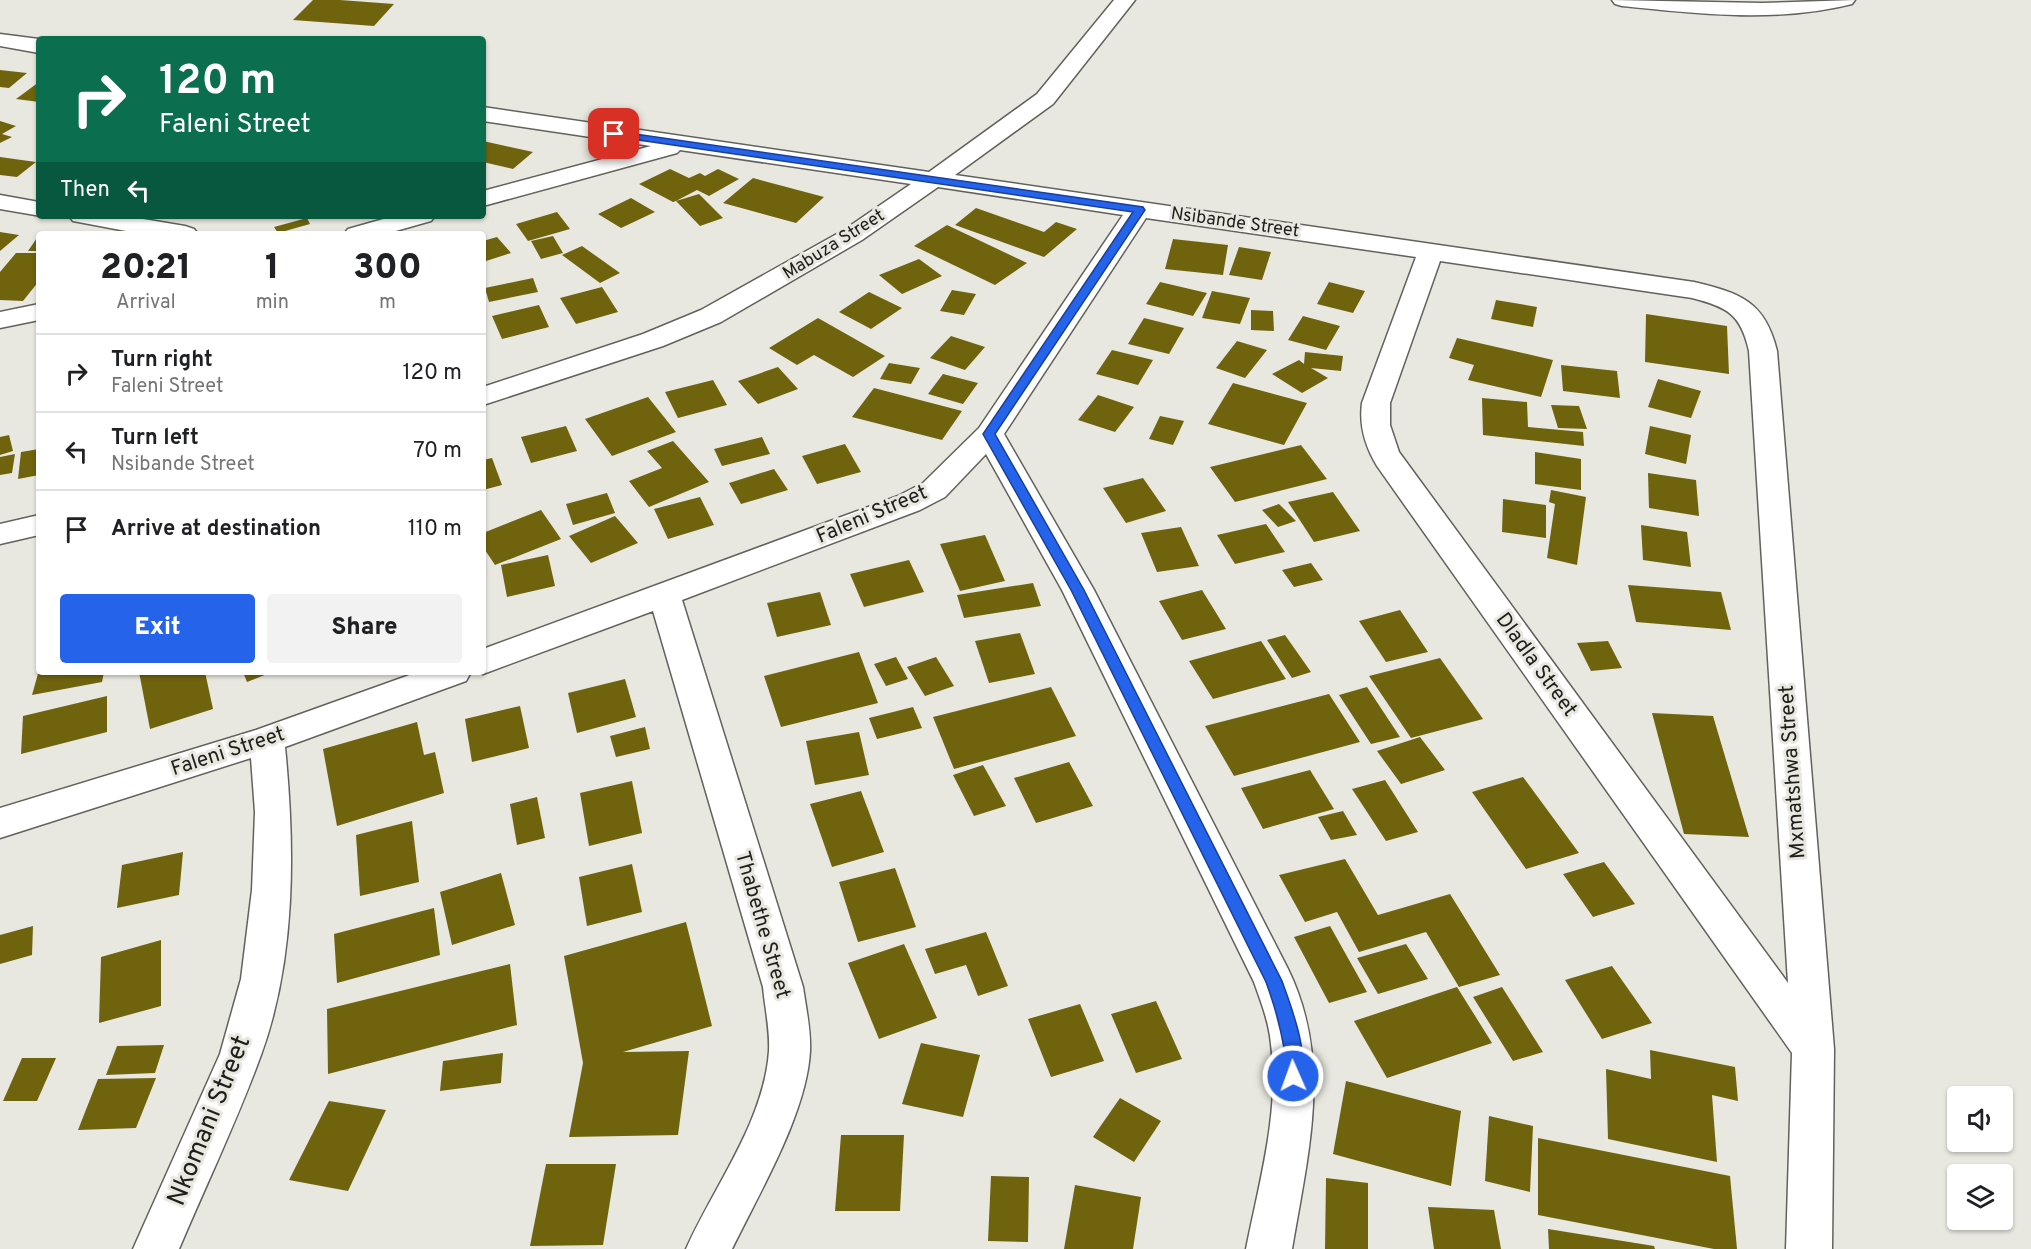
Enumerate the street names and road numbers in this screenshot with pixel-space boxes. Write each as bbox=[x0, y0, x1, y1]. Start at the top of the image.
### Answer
street label: Nsibande Street bbox=[1169, 203, 1301, 243]
street label: Mabuza Street bbox=[779, 205, 889, 285]
street label: Faleni Street bbox=[812, 480, 932, 550]
street label: Dladla Street bbox=[1489, 608, 1583, 722]
street label: Mxmatshwa Street bbox=[1773, 684, 1813, 860]
street label: Faleni Street bbox=[168, 721, 288, 783]
street label: Thabethe Street bbox=[728, 848, 796, 1002]
street label: Nkomani Street bbox=[161, 1031, 259, 1211]

